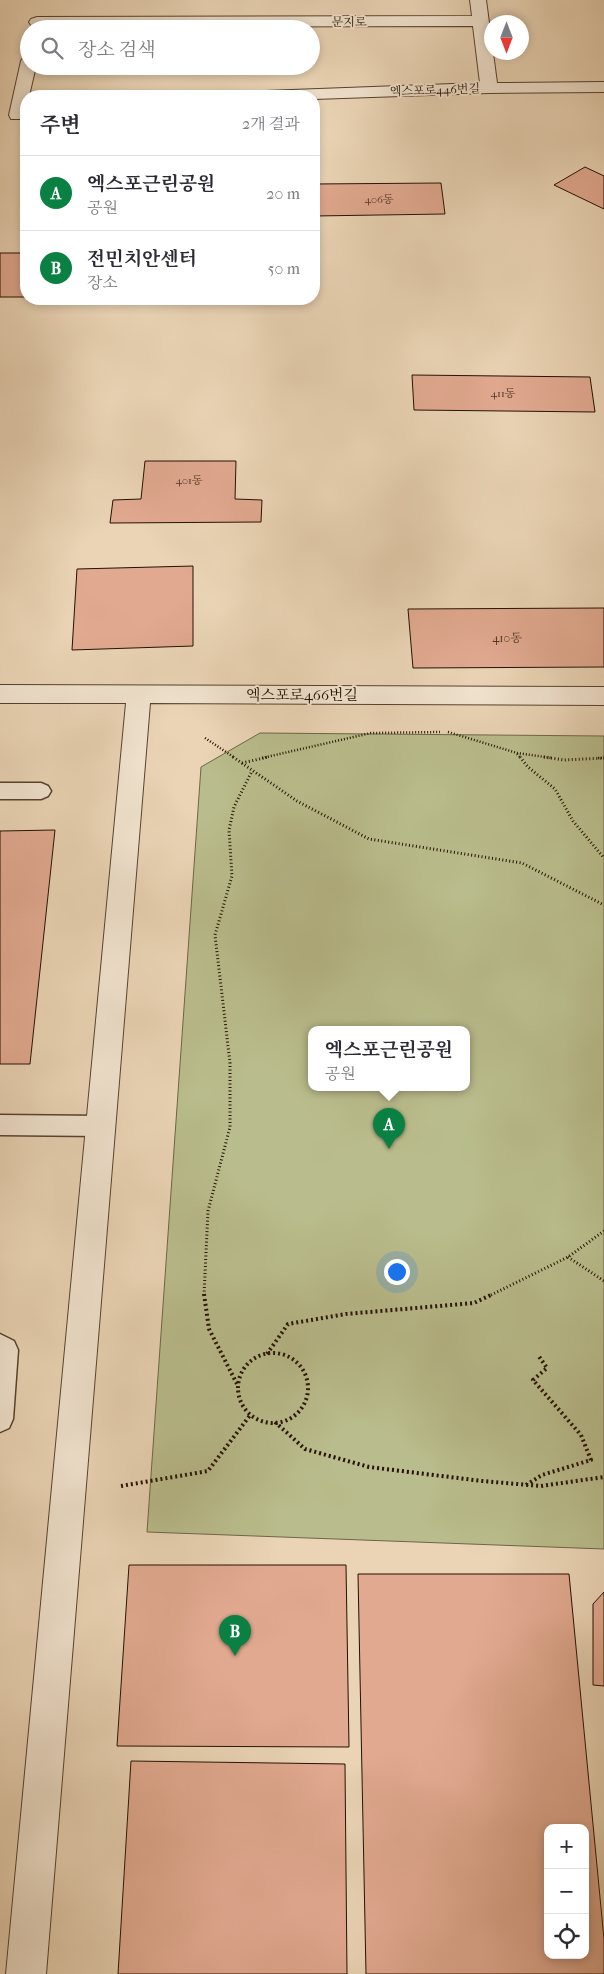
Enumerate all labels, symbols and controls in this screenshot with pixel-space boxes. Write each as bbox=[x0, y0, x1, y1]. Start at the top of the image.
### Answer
street label: 문지로 bbox=[332, 15, 367, 29]
north arrow bbox=[484, 15, 529, 60]
search box bbox=[20, 20, 320, 75]
icon: search bbox=[38, 34, 66, 62]
text: 장소 검색 bbox=[78, 39, 156, 61]
street label: 엑스포로446번길 bbox=[390, 81, 480, 99]
text: 주변 bbox=[40, 113, 81, 137]
text: 2개 결과 bbox=[242, 114, 300, 133]
text: 엑스포근린공원 bbox=[87, 173, 215, 195]
text: A bbox=[51, 184, 61, 203]
text: 20 m bbox=[266, 184, 300, 203]
house number: 406동 bbox=[364, 193, 394, 206]
text: 공원 bbox=[87, 198, 118, 217]
text: 전민치안센터 bbox=[87, 248, 197, 270]
text: B bbox=[51, 259, 61, 278]
text: 50 m bbox=[268, 259, 300, 278]
text: 장소 bbox=[87, 273, 118, 292]
house number: 411동 bbox=[491, 387, 516, 400]
house number: 401동 bbox=[175, 474, 203, 487]
house number: 410동 bbox=[492, 631, 522, 645]
street label: 엑스포로466번길 bbox=[246, 686, 358, 704]
popup bbox=[308, 1026, 470, 1091]
text: 엑스포근린공원 bbox=[325, 1039, 453, 1061]
text: 공원 bbox=[325, 1064, 356, 1083]
pin: A bbox=[373, 1108, 405, 1149]
your location bbox=[384, 1259, 410, 1285]
pin: B bbox=[219, 1615, 251, 1656]
map controls bbox=[544, 1824, 589, 1959]
button: + bbox=[544, 1824, 589, 1869]
button: − bbox=[544, 1869, 589, 1914]
button: locate bbox=[544, 1914, 589, 1959]

